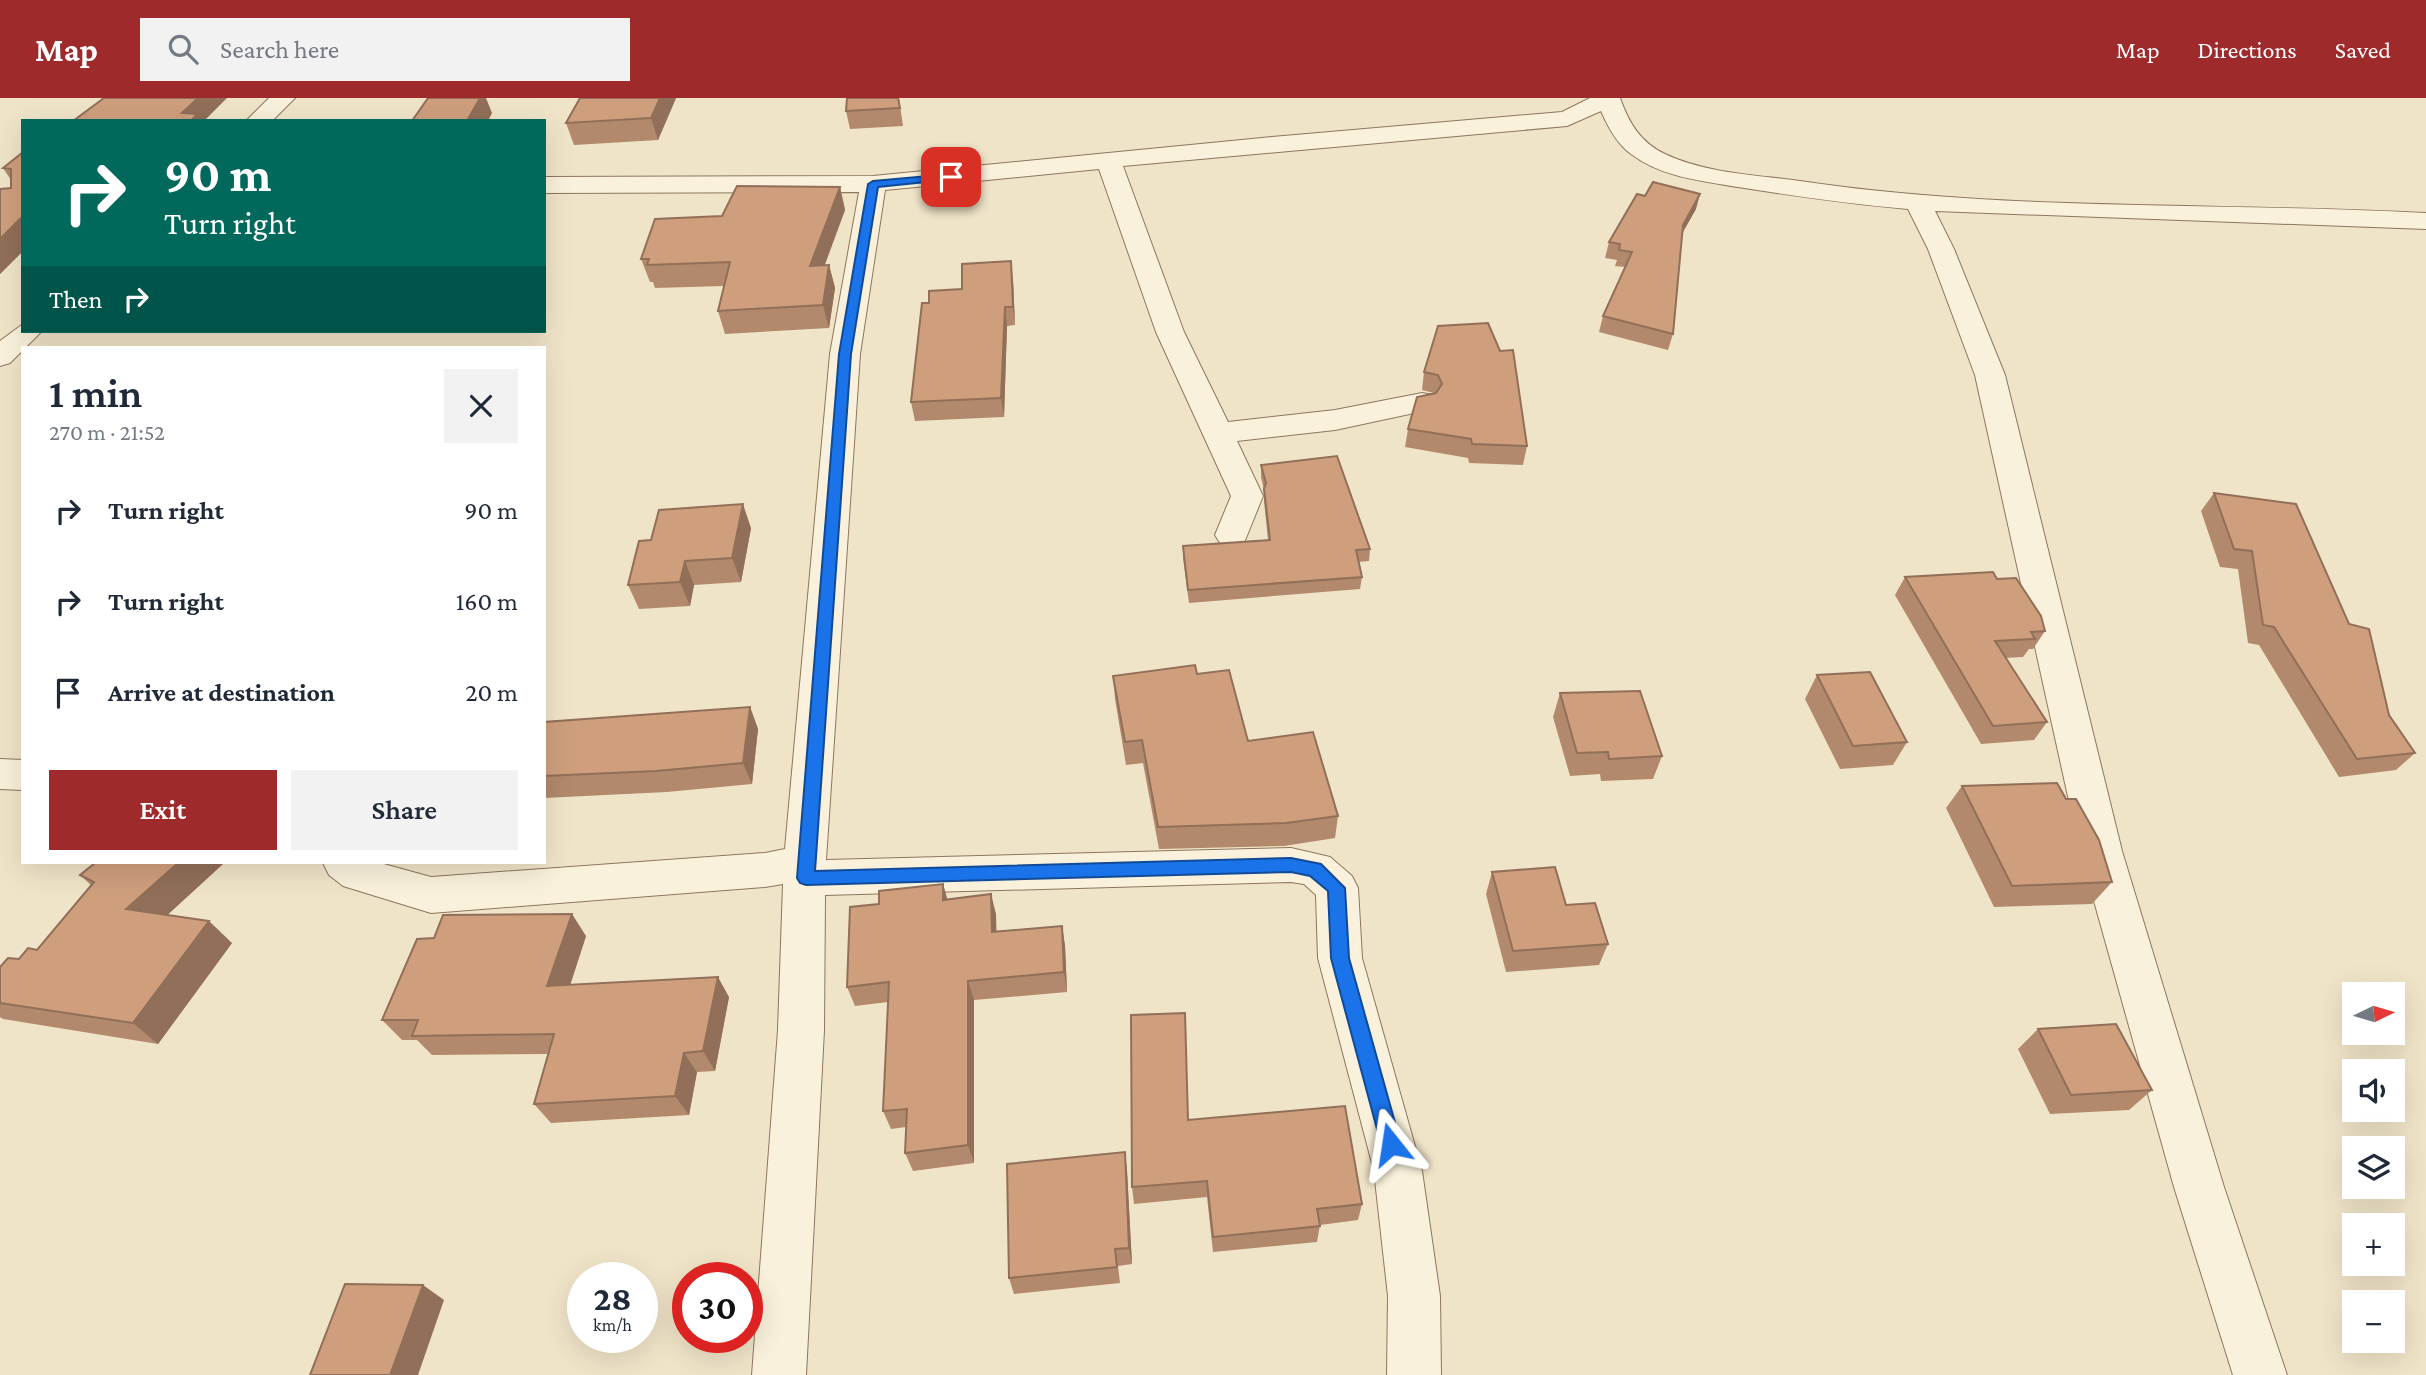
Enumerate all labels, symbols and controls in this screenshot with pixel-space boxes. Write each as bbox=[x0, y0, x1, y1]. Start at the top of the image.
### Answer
search box bbox=[140, 18, 630, 81]
icon: search bbox=[164, 30, 202, 68]
text: Map bbox=[35, 31, 98, 68]
text: Search here bbox=[220, 35, 339, 64]
text: Map bbox=[2116, 36, 2160, 63]
text: Directions bbox=[2198, 36, 2297, 63]
text: Saved bbox=[2335, 36, 2391, 63]
icon: right bbox=[49, 147, 140, 238]
text: 90 m bbox=[164, 147, 271, 202]
pin bbox=[921, 147, 981, 207]
icon: arrive bbox=[932, 158, 970, 196]
text: Turn right bbox=[164, 205, 296, 241]
icon: right bbox=[117, 280, 155, 318]
text: Then bbox=[49, 285, 103, 314]
text: 1 min bbox=[49, 369, 142, 416]
button: close bbox=[444, 369, 518, 443]
text: 270 m · 21:52 bbox=[49, 419, 165, 445]
icon: right bbox=[49, 492, 87, 530]
text: Turn right bbox=[108, 496, 224, 525]
text: 90 m bbox=[464, 496, 518, 525]
icon: right bbox=[49, 583, 87, 621]
text: Turn right bbox=[108, 587, 224, 616]
text: 160 m bbox=[456, 587, 518, 616]
icon: arrive bbox=[49, 674, 87, 712]
text: Arrive at destination bbox=[108, 678, 335, 707]
text: 20 m bbox=[465, 678, 518, 707]
button: Exit bbox=[49, 770, 277, 850]
button: Share bbox=[291, 770, 518, 850]
north arrow bbox=[2342, 982, 2404, 1045]
map controls bbox=[2342, 982, 2405, 1353]
button: sound bbox=[2342, 1059, 2405, 1122]
position arrow bbox=[1354, 1107, 1428, 1181]
button: layers bbox=[2342, 1136, 2405, 1199]
button: + bbox=[2342, 1213, 2405, 1276]
speed limit sign: 30 bbox=[672, 1262, 763, 1353]
text: 28 bbox=[593, 1279, 632, 1318]
button: − bbox=[2342, 1290, 2405, 1353]
text: km/h bbox=[593, 1315, 632, 1335]

